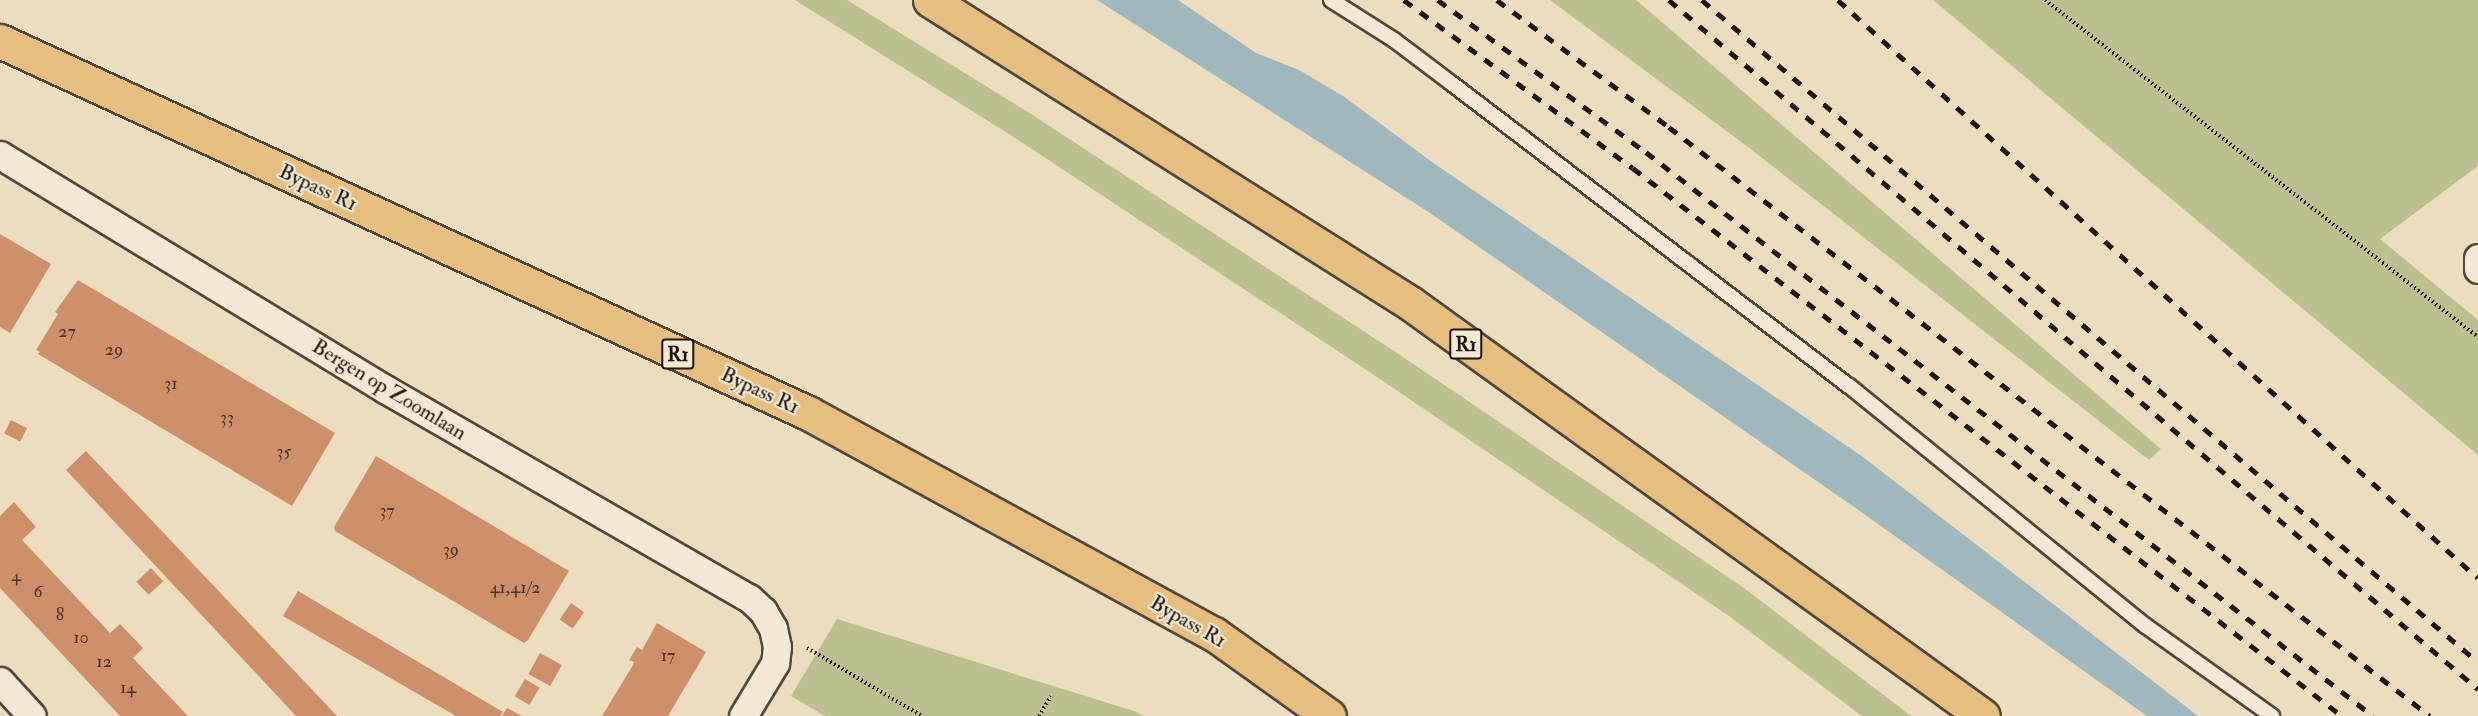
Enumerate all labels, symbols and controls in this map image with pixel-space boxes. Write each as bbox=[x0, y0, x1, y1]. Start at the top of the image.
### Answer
street label: Bypass R1 bbox=[275, 159, 361, 217]
house number: 27 bbox=[58, 321, 76, 343]
road number: R1 bbox=[1448, 327, 1484, 361]
street label: Bergen op Zoomlaan bbox=[307, 334, 471, 446]
road number: R1 bbox=[660, 337, 696, 371]
house number: 29 bbox=[105, 339, 123, 361]
street label: Bypass R1 bbox=[717, 362, 803, 420]
house number: 31 bbox=[164, 373, 178, 395]
house number: 33 bbox=[220, 407, 234, 429]
house number: 35 bbox=[277, 441, 291, 463]
house number: 37 bbox=[379, 500, 395, 522]
house number: 39 bbox=[443, 539, 459, 561]
house number: 4 bbox=[11, 565, 21, 587]
house number: 41,41/2 bbox=[490, 577, 540, 599]
house number: 6 bbox=[33, 581, 43, 603]
street label: Bypass R1 bbox=[1146, 590, 1230, 654]
house number: 8 bbox=[56, 604, 64, 626]
house number: 10 bbox=[73, 627, 89, 649]
house number: 17 bbox=[661, 645, 675, 667]
house number: 12 bbox=[96, 651, 112, 673]
house number: 14 bbox=[120, 677, 136, 699]

